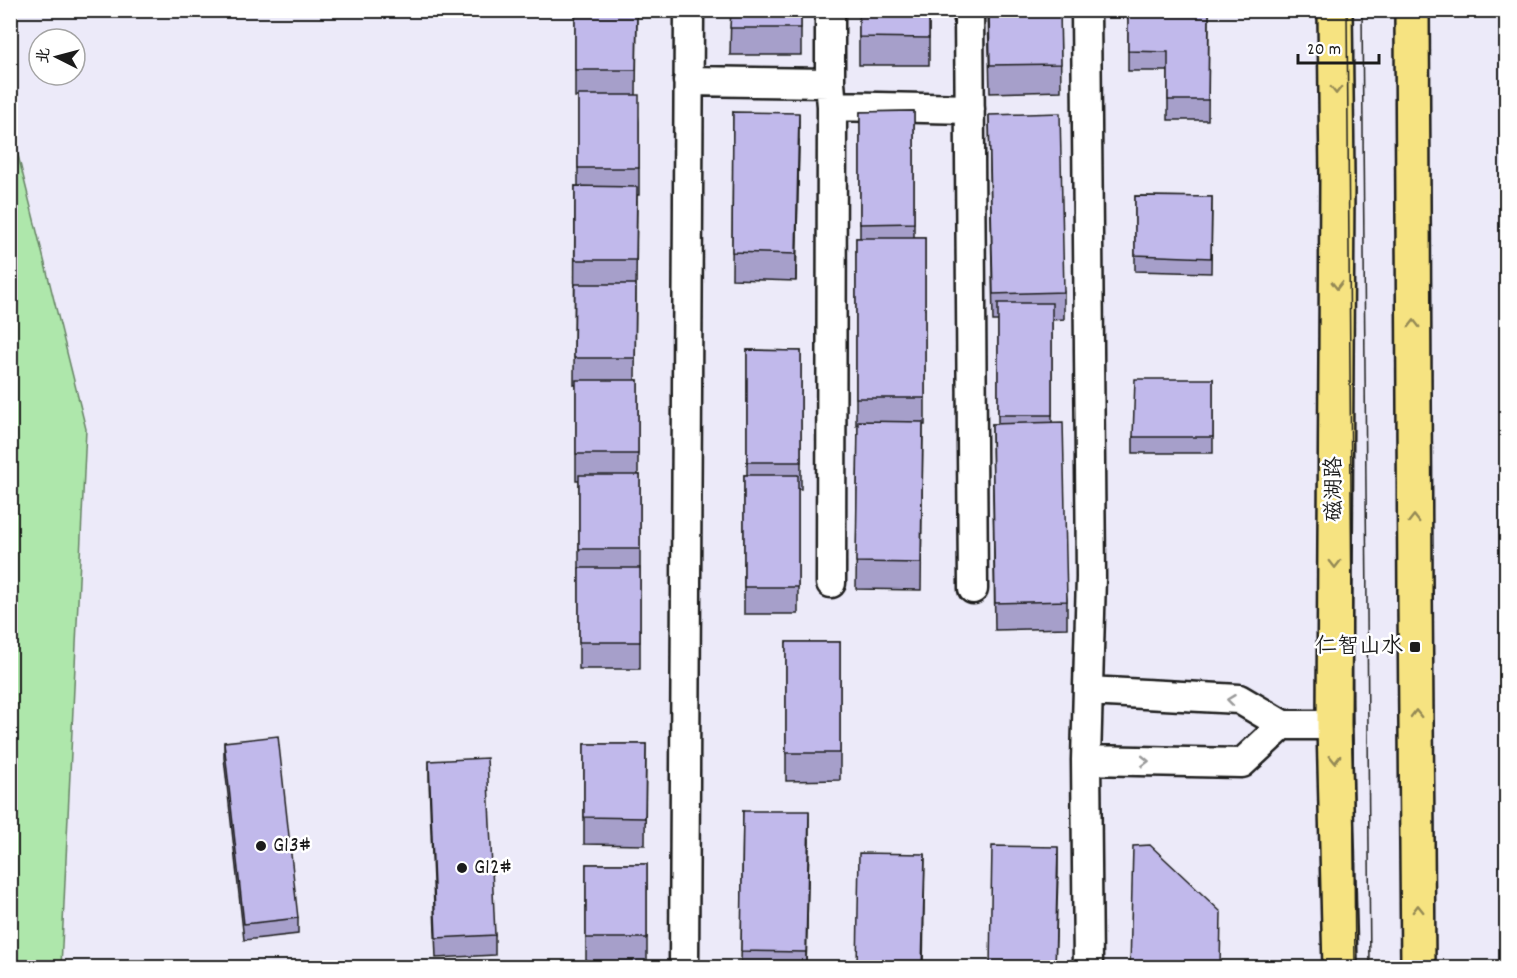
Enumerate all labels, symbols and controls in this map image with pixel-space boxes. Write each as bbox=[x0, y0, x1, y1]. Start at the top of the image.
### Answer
north arrow bbox=[27, 27, 87, 87]
scale bar bbox=[1298, 27, 1379, 65]
text: 20 m bbox=[1307, 38, 1341, 63]
text: 北 bbox=[32, 47, 57, 65]
one-way arrow bbox=[1330, 85, 1342, 94]
one-way arrow bbox=[1330, 280, 1343, 289]
one-way arrow bbox=[1408, 320, 1420, 329]
street label: 磁湖路 bbox=[1320, 456, 1351, 522]
one-way arrow bbox=[1408, 515, 1420, 524]
one-way arrow bbox=[1329, 559, 1341, 568]
place label: 仁智山水 bbox=[1315, 632, 1403, 663]
marker: 仁智山水 bbox=[1408, 640, 1422, 654]
one-way arrow bbox=[1226, 694, 1236, 706]
one-way arrow bbox=[1410, 710, 1422, 719]
one-way arrow bbox=[1329, 754, 1341, 763]
one-way arrow bbox=[1140, 755, 1149, 767]
place label: G13# bbox=[273, 831, 311, 862]
marker: G13# bbox=[254, 839, 268, 853]
place label: G12# bbox=[474, 853, 512, 884]
marker: G12# bbox=[455, 861, 469, 875]
one-way arrow bbox=[1412, 905, 1424, 914]

